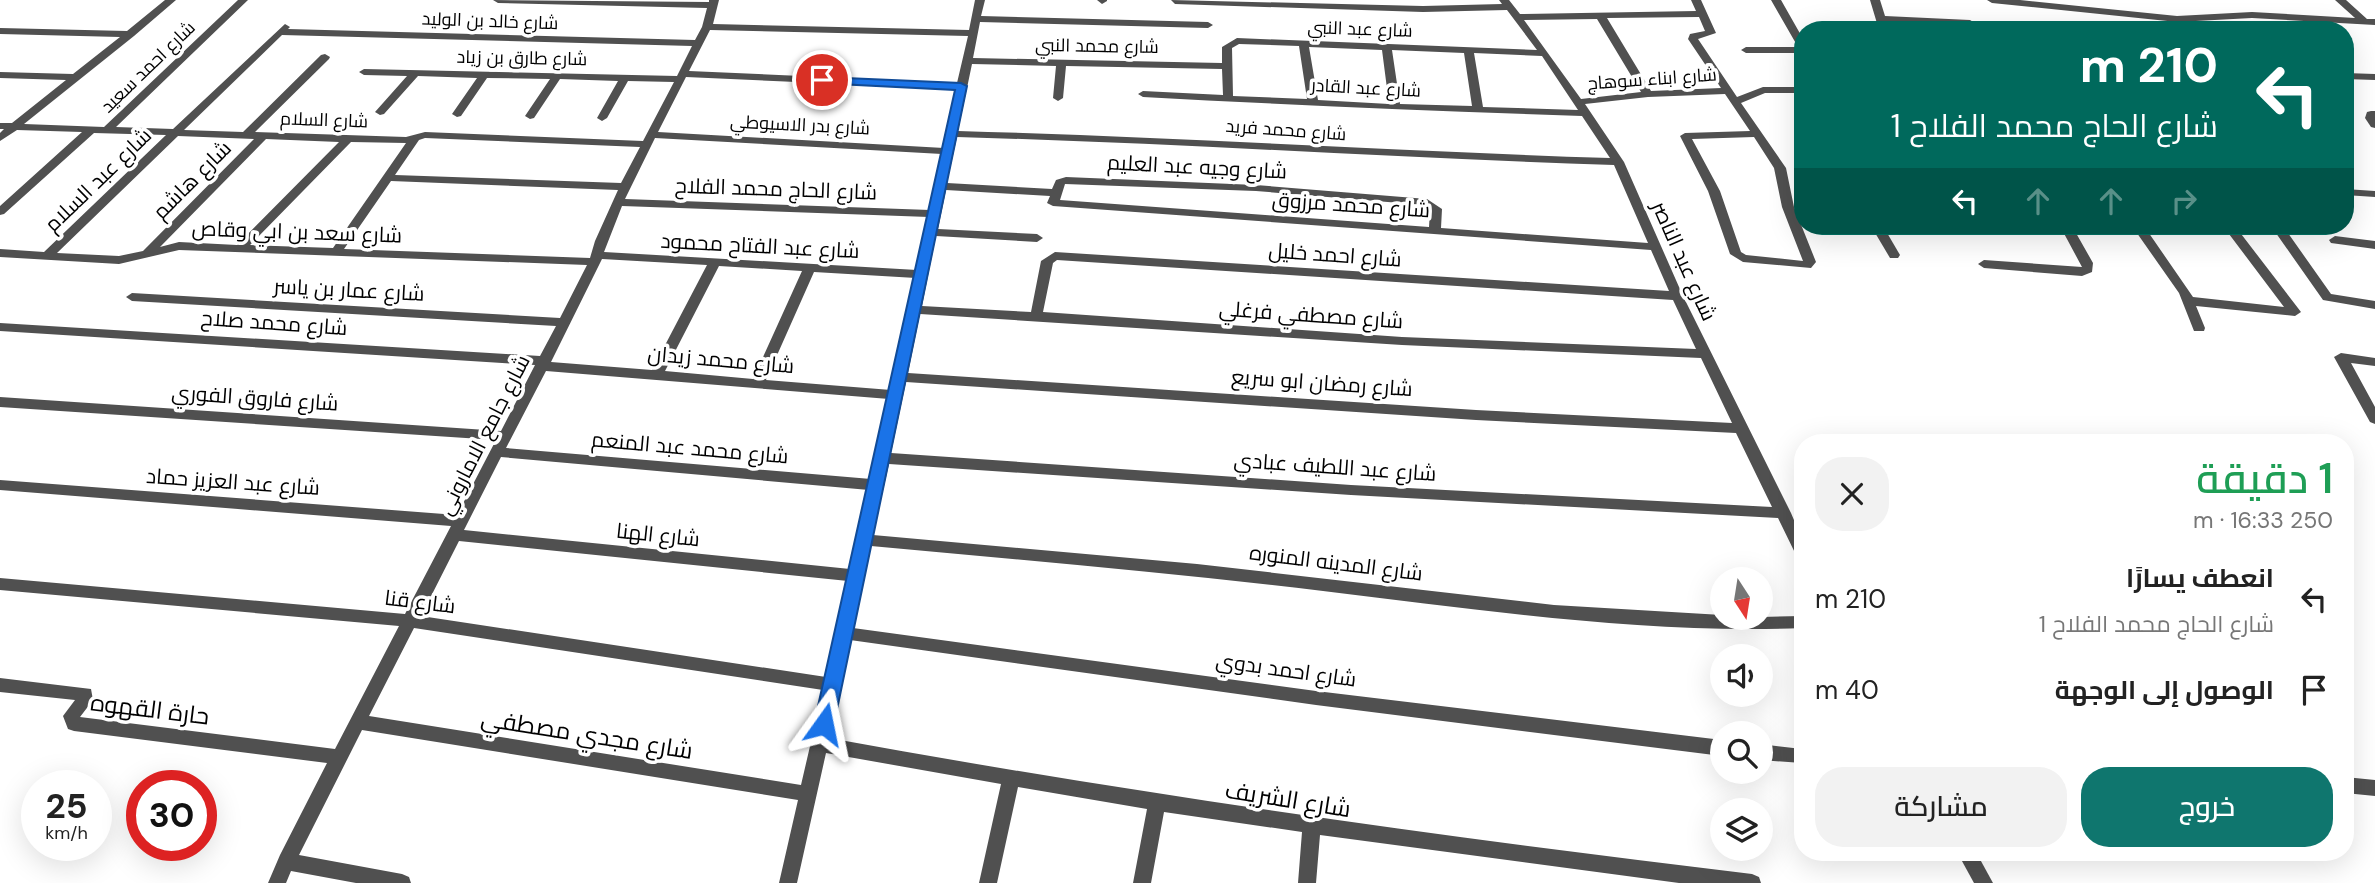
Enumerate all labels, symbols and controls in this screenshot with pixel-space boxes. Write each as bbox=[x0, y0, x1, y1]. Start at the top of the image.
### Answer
street label: شارع خالد بن الوليد bbox=[421, 7, 559, 35]
street label: شارع عبد النبي bbox=[1307, 15, 1413, 45]
street label: شارع احمد سعيد bbox=[96, 16, 200, 118]
street label: شارع محمد النبي bbox=[1035, 33, 1159, 61]
text: 210 m bbox=[2080, 33, 2218, 97]
street label: شارع طارق بن زياد bbox=[457, 45, 587, 71]
icon: left bbox=[2242, 49, 2333, 140]
pin bbox=[792, 50, 852, 110]
icon: arrive bbox=[803, 61, 841, 99]
street label: شارع ابناء سوهاج bbox=[1586, 62, 1718, 96]
street label: شارع عبد القادر bbox=[1309, 73, 1422, 103]
text: شارع الحاج محمد الفلاح 1 bbox=[1891, 105, 2218, 147]
street label: شارع السلام bbox=[279, 106, 369, 134]
street label: شارع بدر الاسيوطي bbox=[729, 109, 870, 143]
street label: شارع محمد فريد bbox=[1225, 114, 1347, 146]
street label: شارع عبد السلام bbox=[38, 122, 158, 238]
street label: شارع هاشم bbox=[147, 135, 237, 225]
street label: شارع وجيه عبد العليم bbox=[1106, 148, 1288, 186]
street label: شارع الحاج محمد الفلاح bbox=[674, 171, 878, 207]
icon: left bbox=[1946, 182, 1984, 220]
icon: ahead bbox=[2019, 182, 2057, 220]
icon: ahead bbox=[2092, 182, 2130, 220]
icon: right bbox=[2165, 182, 2203, 220]
street label: شارع محمد مرزوق bbox=[1271, 186, 1431, 224]
street label: شارع عبد الناصر bbox=[1645, 196, 1723, 325]
street label: شارع سعد بن ابي وقاص bbox=[191, 214, 403, 252]
street label: شارع عبد الفتاح محمود bbox=[660, 227, 860, 265]
street label: شارع احمد خليل bbox=[1267, 236, 1403, 274]
street label: شارع عمار بن ياسر bbox=[272, 272, 425, 308]
street label: شارع مصطفي فرغلي bbox=[1218, 295, 1404, 337]
street label: شارع محمد صلاح bbox=[200, 304, 348, 342]
street label: شارع محمد زيدان bbox=[647, 340, 795, 380]
street label: شارع جامع الاماروني bbox=[431, 350, 538, 521]
street label: شارع رمضان ابو سريع bbox=[1230, 363, 1414, 403]
street label: شارع فاروق الفوري bbox=[170, 378, 339, 420]
street label: شارع محمد عبد المنعم bbox=[590, 425, 790, 471]
street label: شارع عبد اللطيف عبادي bbox=[1233, 446, 1437, 490]
text: 1 دقيقة bbox=[2196, 451, 2333, 506]
button: close bbox=[1815, 457, 1889, 531]
street label: شارع عبد العزيز حماد bbox=[145, 462, 321, 502]
text: 250 m · 16:33 bbox=[2193, 505, 2333, 535]
street label: شارع الهنا bbox=[615, 517, 701, 553]
street label: شارع المدينه المنوره bbox=[1248, 538, 1424, 588]
text: انعطف يسارًا bbox=[2126, 561, 2274, 595]
north arrow bbox=[1710, 567, 1773, 630]
map controls bbox=[1710, 567, 1773, 861]
icon: left bbox=[2295, 580, 2333, 618]
text: 210 m bbox=[1815, 582, 1886, 616]
street label: شارع قنا bbox=[383, 584, 457, 620]
text: شارع الحاج محمد الفلاح 1 bbox=[2039, 609, 2274, 639]
button: sound bbox=[1710, 644, 1773, 707]
street label: شارع احمد بدوي bbox=[1214, 646, 1358, 696]
icon: arrive bbox=[2295, 671, 2333, 709]
text: 40 m bbox=[1815, 673, 1879, 707]
text: الوصول إلى الوجهة bbox=[2055, 673, 2274, 707]
street label: حارة القهوه bbox=[89, 686, 211, 732]
position arrow bbox=[787, 687, 861, 761]
street label: شارع مجدي مصطفي bbox=[478, 702, 695, 770]
button: search bbox=[1710, 721, 1773, 784]
button: مشاركة bbox=[1815, 767, 2067, 847]
button: خروج bbox=[2081, 767, 2333, 847]
speed limit sign: 30 bbox=[126, 770, 217, 861]
street label: شارع الشريف bbox=[1223, 774, 1353, 825]
text: 25 bbox=[46, 783, 87, 829]
button: layers bbox=[1710, 798, 1773, 861]
text: km/h bbox=[45, 821, 88, 845]

